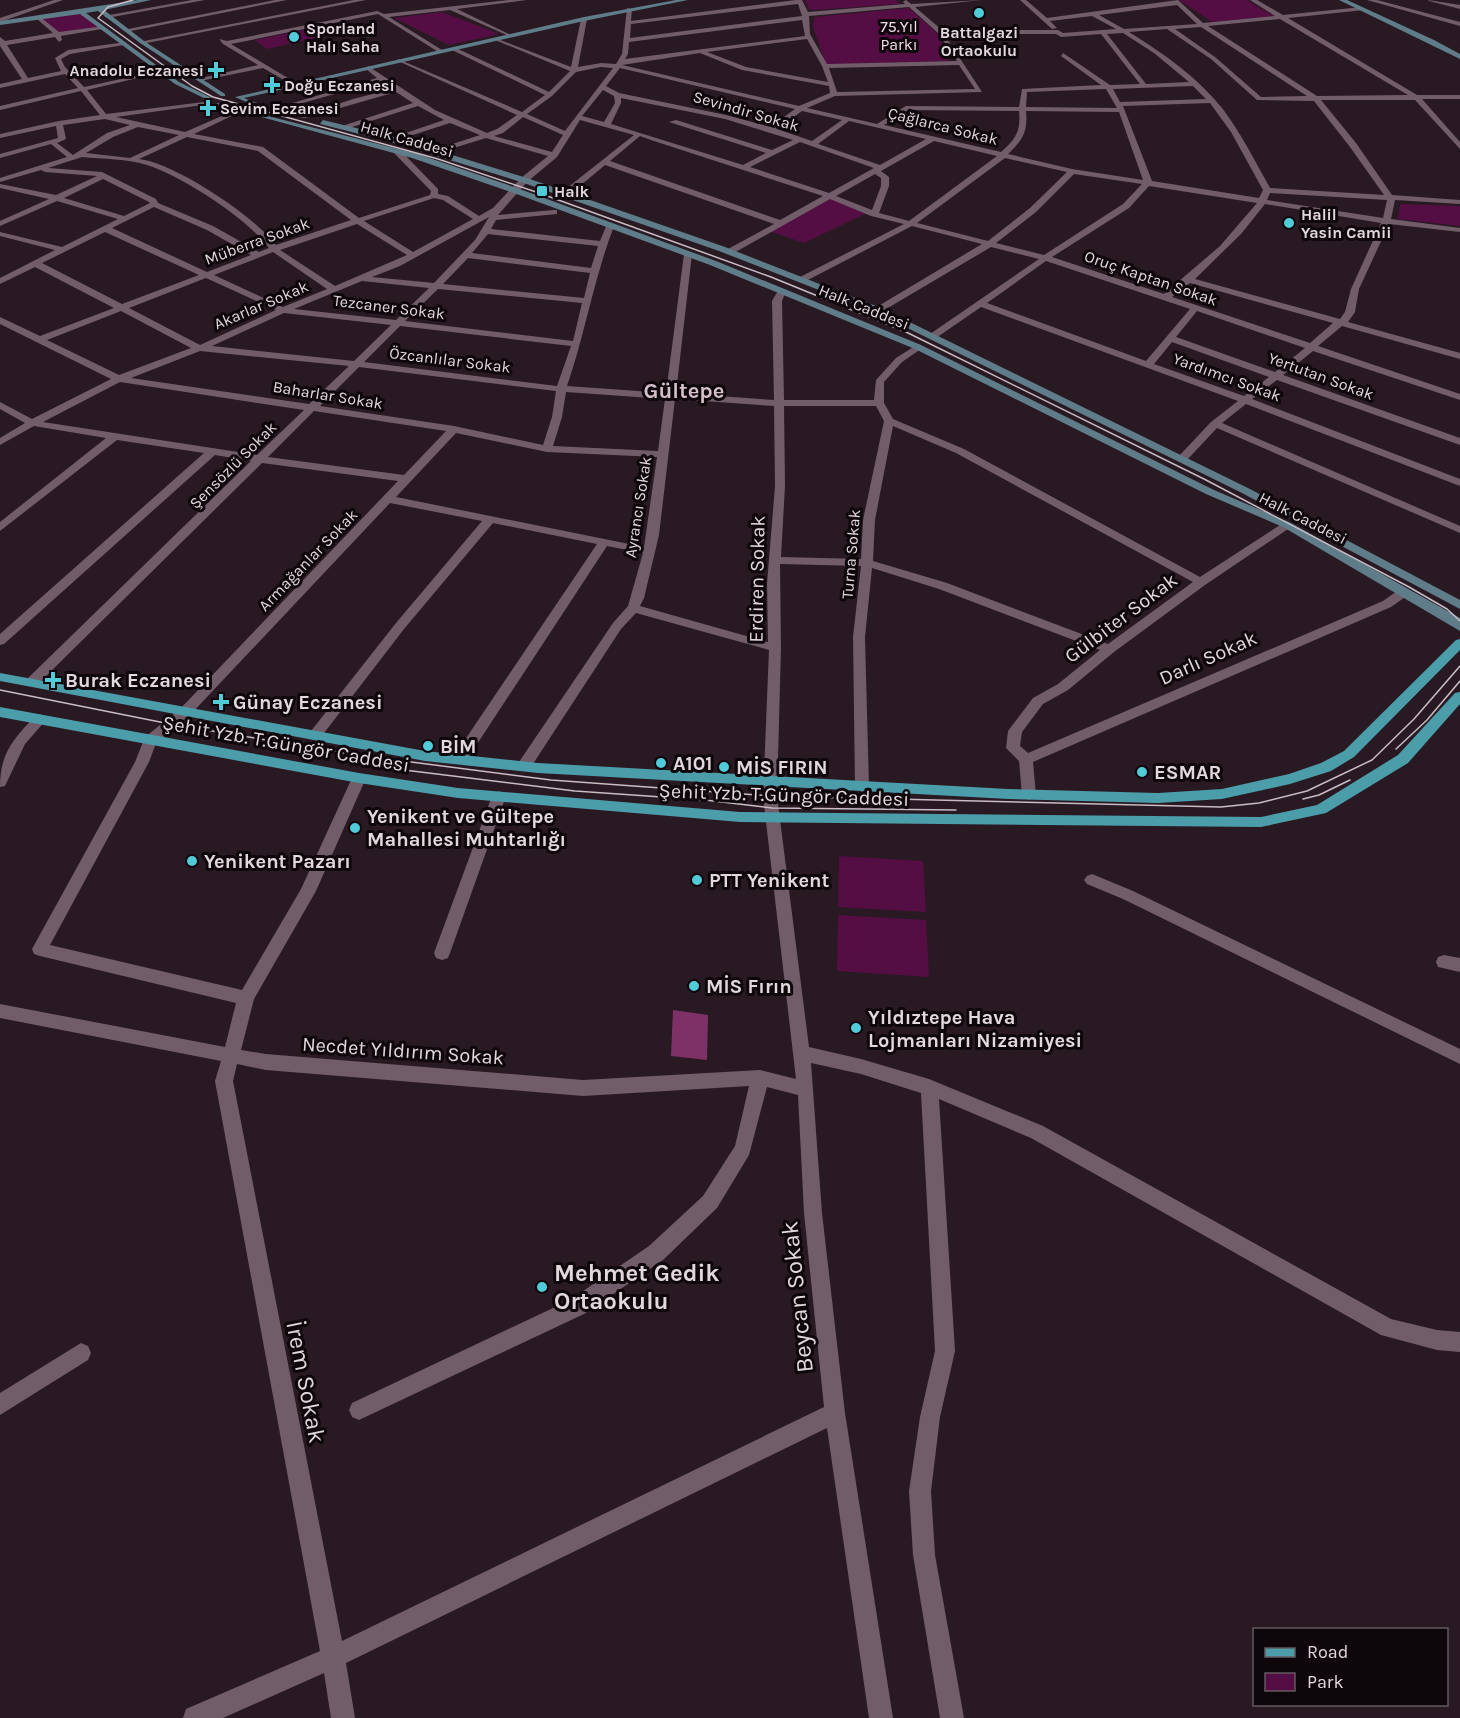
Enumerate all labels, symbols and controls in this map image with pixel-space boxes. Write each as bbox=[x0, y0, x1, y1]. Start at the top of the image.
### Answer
marker: Battalgazi Ortaokulu bbox=[972, 6, 986, 20]
park label: 75.Yıl Parkı bbox=[880, 17, 918, 54]
place label: Sporland Halı Saha bbox=[306, 19, 380, 56]
place label: Battalgazi Ortaokulu bbox=[940, 23, 1018, 60]
marker: Sporland Halı Saha bbox=[287, 30, 301, 44]
place label: Anadolu Eczanesi bbox=[70, 61, 204, 80]
marker: Anadolu Eczanesi bbox=[209, 63, 223, 77]
place label: Doğu Eczanesi bbox=[284, 76, 395, 95]
marker: Doğu Eczanesi bbox=[265, 78, 279, 92]
street label: Sevindir Sokak bbox=[691, 87, 801, 135]
place label: Sevim Eczanesi bbox=[220, 99, 339, 118]
marker: Sevim Eczanesi bbox=[201, 101, 215, 115]
street label: Çağlarca Sokak bbox=[886, 103, 1000, 149]
street label: Halk Caddesi bbox=[358, 117, 456, 161]
place label: Halk bbox=[554, 182, 590, 201]
marker: Halk bbox=[535, 184, 549, 198]
place label: Halil Yasin Camii bbox=[1301, 205, 1391, 242]
street label: Müberra Sokak bbox=[202, 213, 312, 269]
marker: Halil Yasin Camii bbox=[1282, 216, 1296, 230]
street label: Oruç Kaptan Sokak bbox=[1082, 246, 1220, 310]
street label: Akarlar Sokak bbox=[211, 277, 311, 333]
street label: Halk Caddesi bbox=[816, 280, 912, 334]
street label: Tezcaner Sokak bbox=[332, 291, 446, 323]
street label: Özcanlılar Sokak bbox=[388, 343, 512, 377]
street label: Yertutan Sokak bbox=[1266, 348, 1376, 404]
street label: Yardımcı Sokak bbox=[1170, 349, 1284, 405]
street label: Baharlar Sokak bbox=[272, 377, 384, 413]
district label: Gültepe bbox=[644, 378, 724, 404]
street label: Şensözlü Sokak bbox=[185, 417, 281, 513]
street label: Ayrancı Sokak bbox=[621, 455, 655, 559]
street label: Halk Caddesi bbox=[1256, 488, 1350, 548]
street label: Armağanlar Sokak bbox=[254, 505, 362, 615]
street label: Turna Sokak bbox=[838, 508, 864, 600]
street label: Erdiren Sokak bbox=[744, 515, 770, 643]
street label: Gülbiter Sokak bbox=[1060, 568, 1182, 668]
street label: Darlı Sokak bbox=[1156, 626, 1260, 690]
place label: Burak Eczanesi bbox=[65, 669, 211, 692]
marker: Burak Eczanesi bbox=[46, 673, 60, 687]
place label: Günay Eczanesi bbox=[233, 691, 382, 714]
marker: Günay Eczanesi bbox=[214, 695, 228, 709]
street label: Şehit Yzb. T.Güngör Caddesi bbox=[161, 711, 411, 777]
place label: BİM bbox=[440, 735, 477, 758]
marker: BİM bbox=[421, 739, 435, 753]
place label: A101 bbox=[673, 752, 712, 775]
marker: A101 bbox=[654, 756, 668, 770]
place label: MİS FIRIN bbox=[736, 756, 828, 779]
marker: MİS FIRIN bbox=[717, 760, 731, 774]
place label: ESMAR bbox=[1154, 761, 1221, 784]
marker: ESMAR bbox=[1135, 765, 1149, 779]
street label: Şehit Yzb. T.Güngör Caddesi bbox=[658, 779, 910, 811]
place label: Yenikent ve Gültepe Mahallesi Muhtarlığı bbox=[367, 805, 566, 851]
marker: Yenikent ve Gültepe Mahallesi Muhtarlığı bbox=[348, 821, 362, 835]
place label: Yenikent Pazarı bbox=[204, 850, 351, 873]
marker: Yenikent Pazarı bbox=[185, 854, 199, 868]
place label: PTT Yenikent bbox=[709, 869, 830, 892]
marker: PTT Yenikent bbox=[690, 873, 704, 887]
place label: MİS Fırın bbox=[706, 975, 792, 998]
marker: MİS Fırın bbox=[687, 979, 701, 993]
place label: Yıldıztepe Hava Lojmanları Nizamiyesi bbox=[868, 1006, 1082, 1052]
marker: Yıldıztepe Hava Lojmanları Nizamiyesi bbox=[849, 1021, 863, 1035]
street label: Necdet Yıldırım Sokak bbox=[301, 1032, 505, 1070]
street label: Beycan Sokak bbox=[775, 1220, 819, 1374]
place label: Mehmet Gedik Ortaokulu bbox=[554, 1259, 719, 1315]
marker: Mehmet Gedik Ortaokulu bbox=[535, 1280, 549, 1294]
street label: İrem Sokak bbox=[280, 1319, 332, 1445]
legend bbox=[1253, 1628, 1448, 1706]
text: Road bbox=[1307, 1641, 1348, 1663]
text: Park bbox=[1307, 1671, 1344, 1693]

